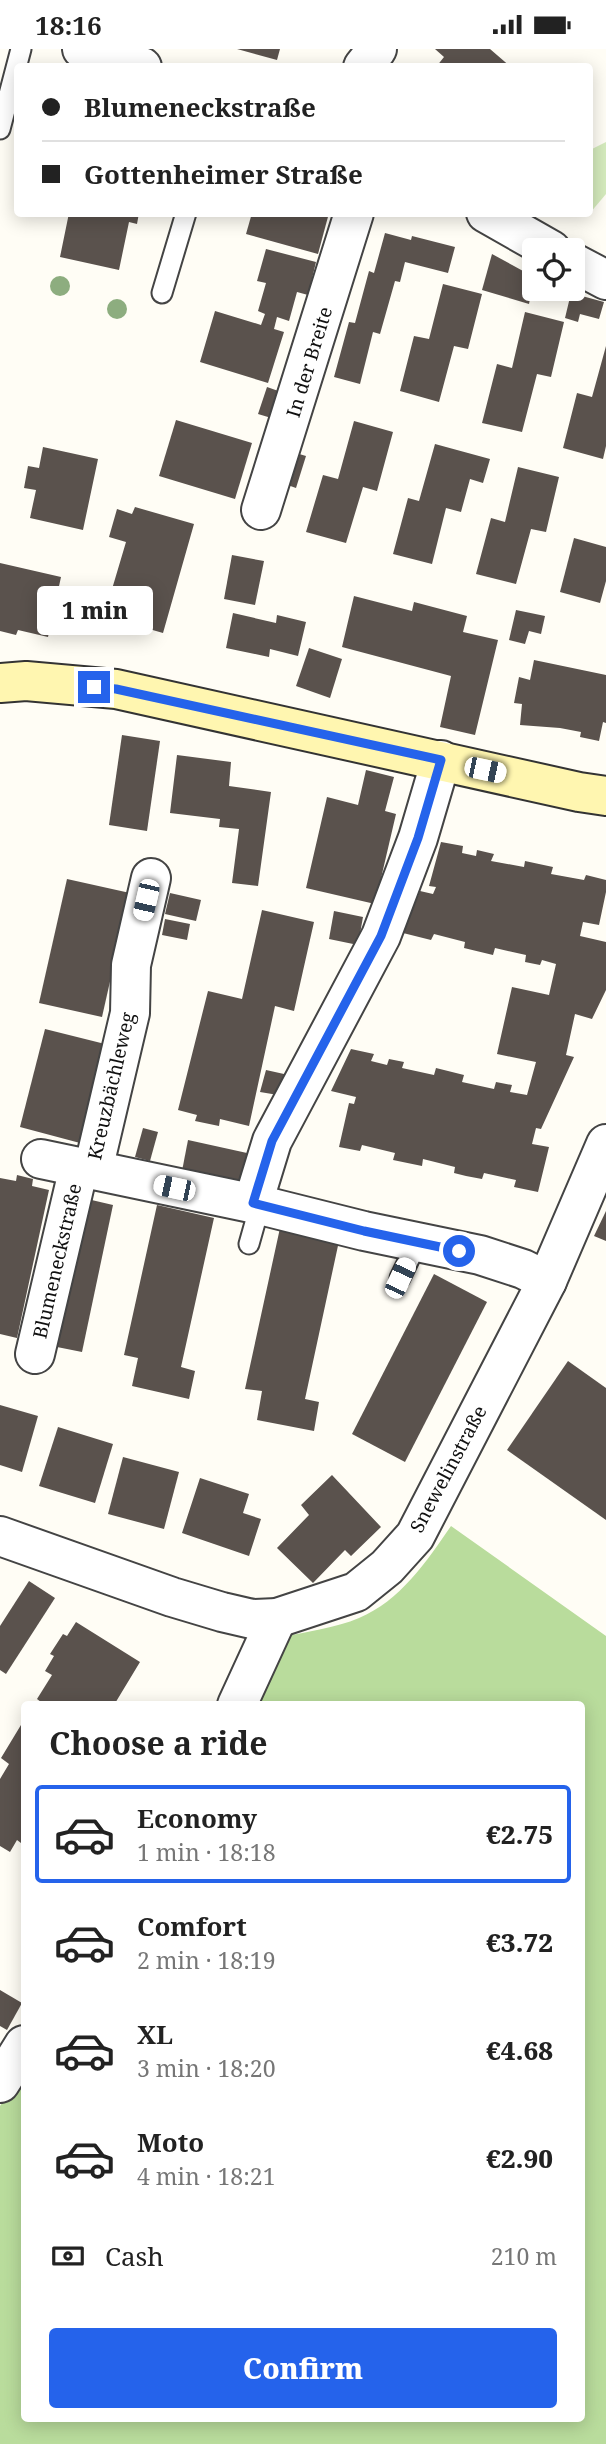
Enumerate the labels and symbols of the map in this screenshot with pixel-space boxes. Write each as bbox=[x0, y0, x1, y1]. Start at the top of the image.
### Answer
street label: In der Breite bbox=[280, 304, 338, 420]
callout: 1 min bbox=[36, 585, 152, 635]
route end bbox=[78, 671, 110, 703]
car bbox=[463, 755, 508, 785]
car bbox=[132, 877, 161, 923]
street label: Kreuzbächleweg bbox=[81, 1010, 141, 1162]
car bbox=[152, 1173, 197, 1203]
street label: Blumeneckstraße bbox=[27, 1181, 87, 1341]
route start bbox=[443, 1235, 475, 1267]
car bbox=[382, 1255, 419, 1301]
street label: Snewelinstraße bbox=[404, 1401, 492, 1537]

